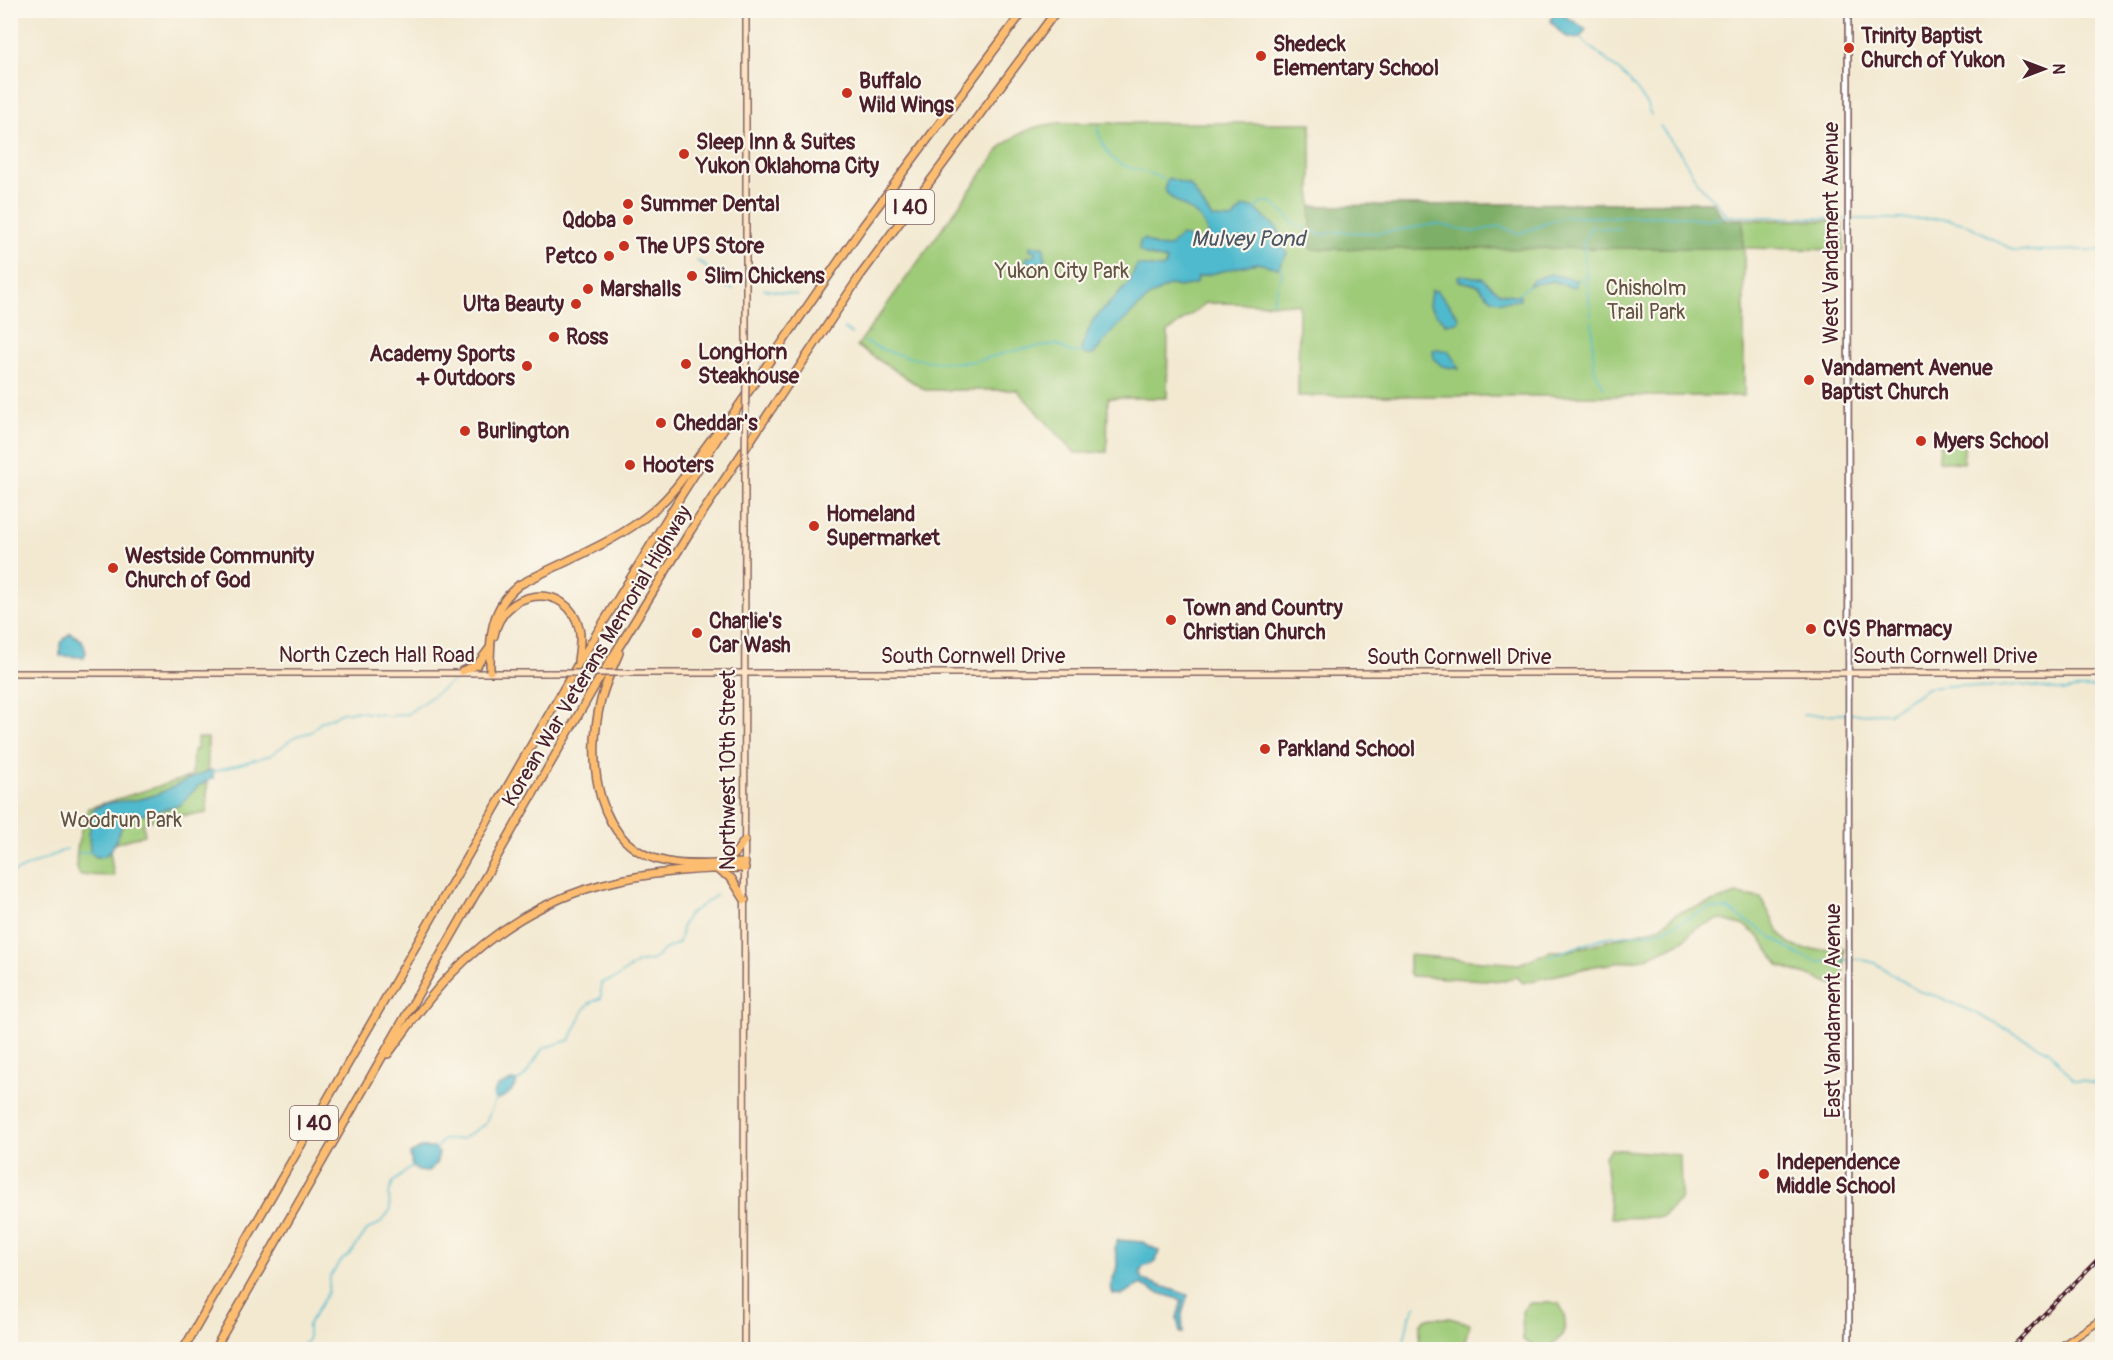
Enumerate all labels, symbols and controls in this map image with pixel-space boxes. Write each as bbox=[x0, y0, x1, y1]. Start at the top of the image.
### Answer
place label: Trinity Baptist Church of Yukon bbox=[1860, 23, 2005, 74]
place label: Shedeck Elementary School bbox=[1273, 31, 1439, 82]
north arrow bbox=[2014, 39, 2074, 99]
marker: Trinity Baptist Church of Yukon bbox=[1842, 41, 1856, 55]
marker: Shedeck Elementary School bbox=[1254, 49, 1268, 63]
text: N bbox=[2048, 64, 2068, 75]
place label: Buffalo Wild Wings bbox=[859, 68, 954, 119]
marker: Buffalo Wild Wings bbox=[840, 86, 854, 100]
street label: West Vandament Avenue bbox=[1818, 121, 1845, 344]
place label: Sleep Inn & Suites Yukon Oklahoma City bbox=[695, 129, 879, 180]
marker: Sleep Inn & Suites Yukon Oklahoma City bbox=[677, 147, 691, 161]
road number: I 40 bbox=[886, 190, 934, 224]
place label: Summer Dental bbox=[640, 191, 780, 218]
marker: Summer Dental bbox=[621, 197, 635, 211]
place label: Qdoba bbox=[562, 207, 616, 234]
marker: Qdoba bbox=[621, 213, 635, 227]
water label: Mulvey Pond bbox=[1191, 225, 1308, 253]
place label: The UPS Store bbox=[635, 233, 765, 260]
marker: The UPS Store bbox=[617, 239, 631, 253]
place label: Petco bbox=[545, 243, 598, 270]
marker: Petco bbox=[602, 249, 616, 263]
park label: Yukon City Park bbox=[994, 258, 1129, 285]
place label: Slim Chickens bbox=[704, 263, 825, 290]
marker: Slim Chickens bbox=[685, 269, 699, 283]
park label: Chisholm Trail Park bbox=[1606, 275, 1686, 326]
place label: Marshalls bbox=[600, 276, 681, 303]
marker: Marshalls bbox=[581, 282, 595, 296]
place label: Ulta Beauty bbox=[463, 291, 564, 318]
marker: Ulta Beauty bbox=[569, 297, 583, 311]
place label: Ross bbox=[566, 324, 609, 351]
marker: Ross bbox=[547, 330, 561, 344]
place label: LongHorn Steakhouse bbox=[698, 339, 800, 390]
place label: Academy Sports + Outdoors bbox=[369, 341, 516, 392]
place label: Vandament Avenue Baptist Church bbox=[1821, 355, 1993, 406]
marker: LongHorn Steakhouse bbox=[679, 357, 693, 371]
marker: Academy Sports + Outdoors bbox=[520, 359, 534, 373]
marker: Vandament Avenue Baptist Church bbox=[1802, 373, 1816, 387]
place label: Cheddar's bbox=[673, 410, 758, 437]
marker: Cheddar's bbox=[654, 416, 668, 430]
place label: Burlington bbox=[477, 418, 569, 445]
marker: Burlington bbox=[458, 424, 472, 438]
place label: Myers School bbox=[1933, 428, 2049, 455]
marker: Myers School bbox=[1914, 434, 1928, 448]
place label: Hooters bbox=[642, 452, 714, 479]
marker: Hooters bbox=[623, 458, 637, 472]
street label: Korean War Veterans Memorial Highway bbox=[496, 500, 698, 812]
place label: Homeland Supermarket bbox=[826, 501, 941, 552]
marker: Homeland Supermarket bbox=[807, 519, 821, 533]
place label: Westside Community Church of God bbox=[125, 543, 314, 594]
marker: Westside Community Church of God bbox=[106, 561, 120, 575]
place label: Town and Country Christian Church bbox=[1182, 595, 1343, 646]
place label: Charlie's Car Wash bbox=[709, 608, 791, 659]
marker: Town and Country Christian Church bbox=[1164, 613, 1178, 627]
place label: CVS Pharmacy bbox=[1823, 616, 1952, 643]
marker: CVS Pharmacy bbox=[1804, 622, 1818, 636]
marker: Charlie's Car Wash bbox=[690, 626, 704, 640]
street label: North Czech Hall Road bbox=[279, 642, 475, 669]
street label: South Cornwell Drive bbox=[881, 643, 1066, 670]
street label: South Cornwell Drive bbox=[1853, 643, 2038, 670]
street label: South Cornwell Drive bbox=[1367, 644, 1552, 671]
street label: Northwest 10th Street bbox=[715, 669, 742, 870]
place label: Parkland School bbox=[1277, 736, 1415, 763]
marker: Parkland School bbox=[1258, 742, 1272, 756]
park label: Woodrun Park bbox=[60, 807, 182, 834]
street label: East Vandament Avenue bbox=[1820, 903, 1847, 1118]
road number: I 40 bbox=[290, 1106, 338, 1140]
place label: Independence Middle School bbox=[1776, 1149, 1900, 1200]
marker: Independence Middle School bbox=[1757, 1167, 1771, 1181]

